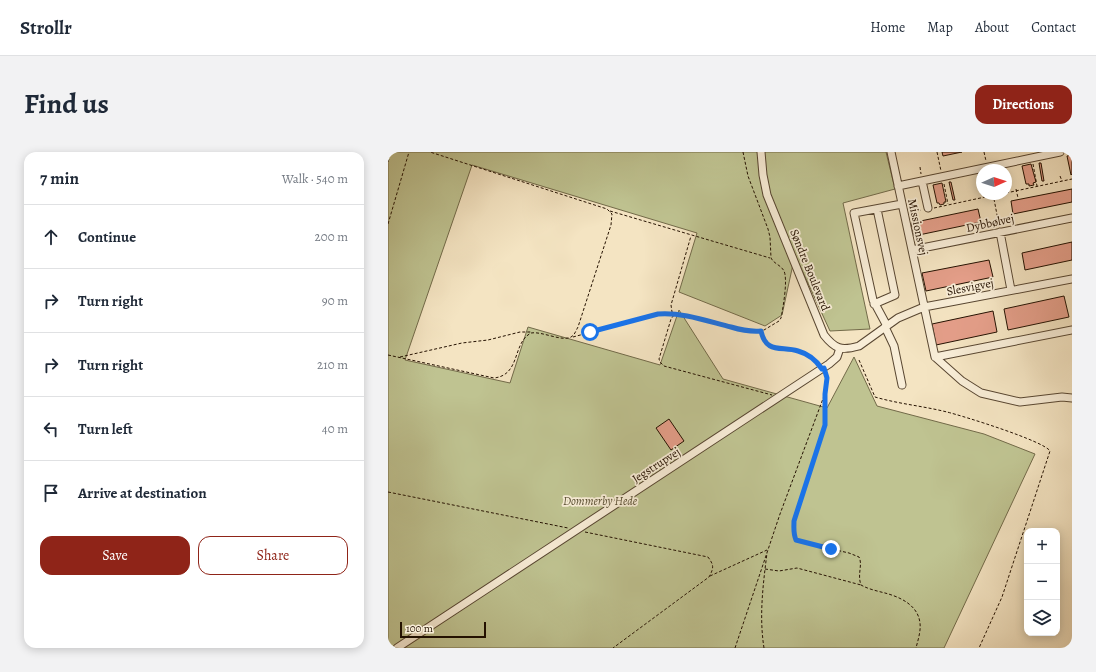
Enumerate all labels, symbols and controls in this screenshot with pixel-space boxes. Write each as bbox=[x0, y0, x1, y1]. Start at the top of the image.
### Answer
text: Strollr bbox=[20, 15, 72, 41]
text: Home bbox=[870, 18, 905, 37]
text: Map bbox=[927, 18, 953, 37]
text: About bbox=[975, 18, 1009, 37]
text: Contact bbox=[1031, 18, 1076, 37]
text: Find us bbox=[24, 85, 109, 123]
button: Directions bbox=[975, 85, 1072, 124]
north arrow bbox=[976, 164, 1012, 200]
text: 7 min bbox=[40, 167, 79, 190]
text: Walk · 540 m bbox=[282, 170, 348, 187]
street label: Missionsvej bbox=[904, 197, 932, 257]
street label: Dybbølvej bbox=[965, 210, 1015, 236]
icon: ahead bbox=[40, 226, 62, 248]
text: Continue bbox=[78, 227, 136, 247]
street label: Søndre Boulevard bbox=[786, 227, 834, 314]
text: 200 m bbox=[315, 228, 348, 245]
street label: Slesvigvej bbox=[945, 275, 995, 299]
icon: right bbox=[40, 290, 62, 312]
text: Turn right bbox=[78, 291, 143, 311]
text: 90 m bbox=[322, 292, 348, 309]
route start bbox=[581, 323, 599, 341]
icon: right bbox=[40, 354, 62, 376]
text: Turn right bbox=[78, 355, 143, 375]
text: 210 m bbox=[317, 356, 348, 373]
icon: left bbox=[40, 418, 62, 440]
text: Turn left bbox=[78, 419, 133, 439]
text: 40 m bbox=[322, 420, 348, 437]
street label: Jegstrupvej bbox=[629, 444, 683, 486]
icon: arrive bbox=[40, 482, 62, 504]
text: Arrive at destination bbox=[78, 483, 207, 503]
park label: Dommerby Hede bbox=[563, 493, 638, 509]
map controls bbox=[1024, 528, 1060, 636]
button: + bbox=[1024, 528, 1060, 564]
button: Save bbox=[40, 536, 190, 575]
button: Share bbox=[198, 536, 348, 575]
route end bbox=[822, 540, 840, 558]
button: − bbox=[1024, 564, 1060, 600]
button: layers bbox=[1024, 600, 1060, 636]
scale bar bbox=[400, 620, 486, 639]
text: 100 m bbox=[406, 621, 433, 636]

